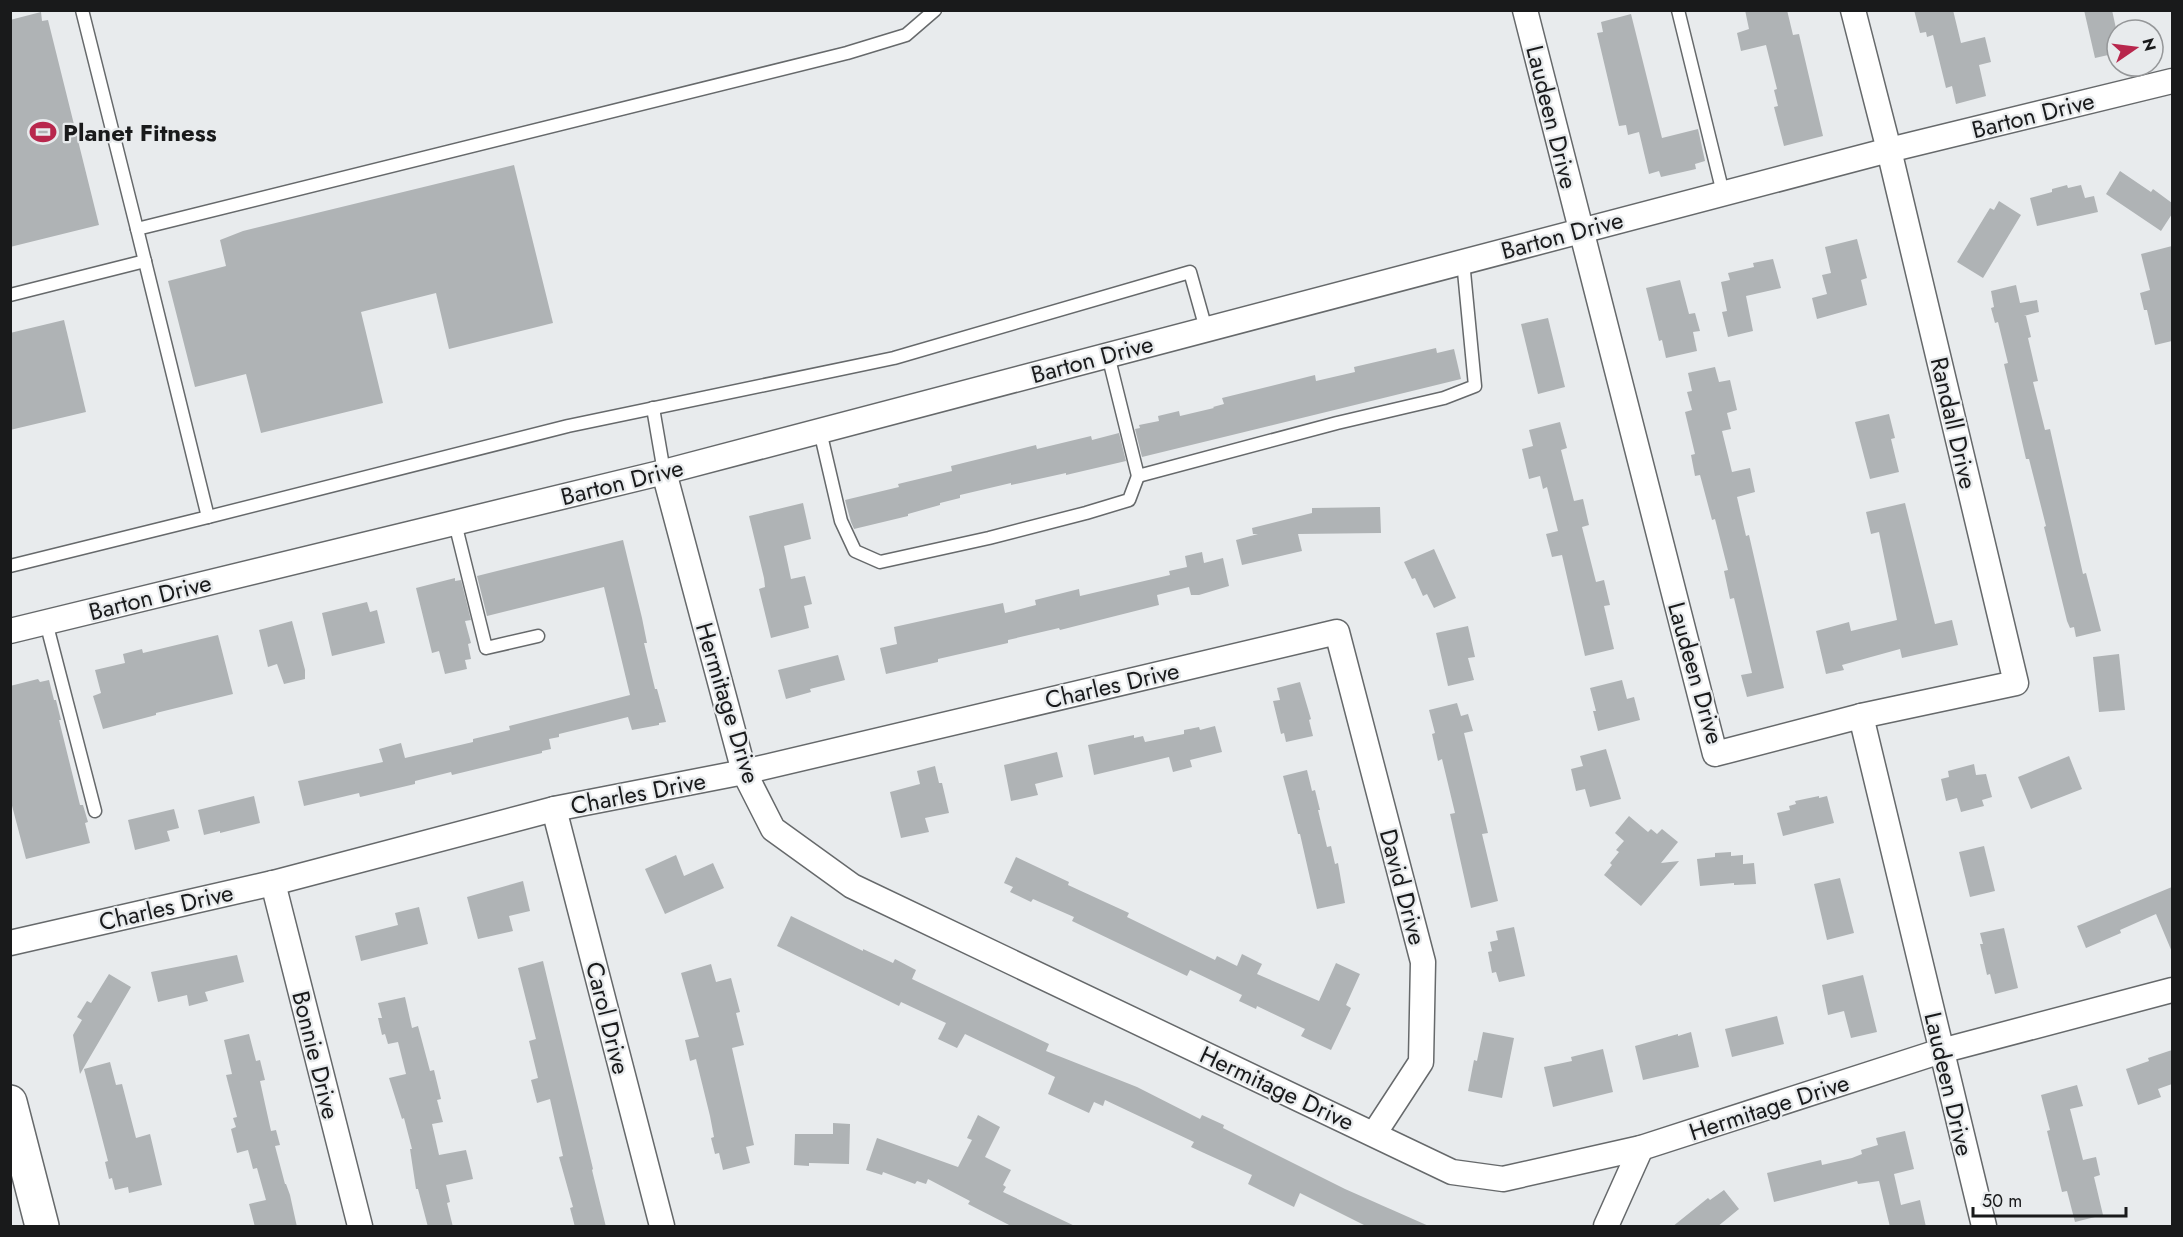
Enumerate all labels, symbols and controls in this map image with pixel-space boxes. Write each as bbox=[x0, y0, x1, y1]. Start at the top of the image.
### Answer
north arrow bbox=[2105, 18, 2165, 78]
text: N bbox=[2136, 36, 2162, 53]
street label: Laudeen Drive bbox=[1517, 42, 1587, 192]
street label: Barton Drive bbox=[1968, 83, 2098, 147]
place label: Planet Fitness bbox=[63, 115, 217, 150]
sports icon: Planet Fitness bbox=[28, 117, 58, 147]
street label: Barton Drive bbox=[1497, 202, 1627, 268]
street label: Barton Drive bbox=[1027, 326, 1157, 392]
street label: Randall Drive bbox=[1922, 354, 1986, 492]
street label: Barton Drive bbox=[557, 450, 687, 514]
street label: Barton Drive bbox=[85, 565, 215, 629]
street label: Laudeen Drive bbox=[1659, 598, 1733, 748]
street label: Hermitage Drive bbox=[687, 618, 769, 788]
street label: Charles Drive bbox=[1041, 653, 1183, 717]
street label: Charles Drive bbox=[567, 763, 709, 823]
street label: David Drive bbox=[1371, 825, 1435, 949]
street label: Charles Drive bbox=[95, 875, 237, 939]
street label: Carol Drive bbox=[577, 958, 639, 1078]
street label: Bonnie Drive bbox=[283, 987, 349, 1123]
street label: Laudeen Drive bbox=[1915, 1009, 1983, 1159]
street label: Hermitage Drive bbox=[1194, 1037, 1360, 1139]
street label: Hermitage Drive bbox=[1684, 1065, 1854, 1149]
scale bar bbox=[1973, 1180, 2126, 1218]
text: 50 m bbox=[1982, 1188, 2022, 1214]

